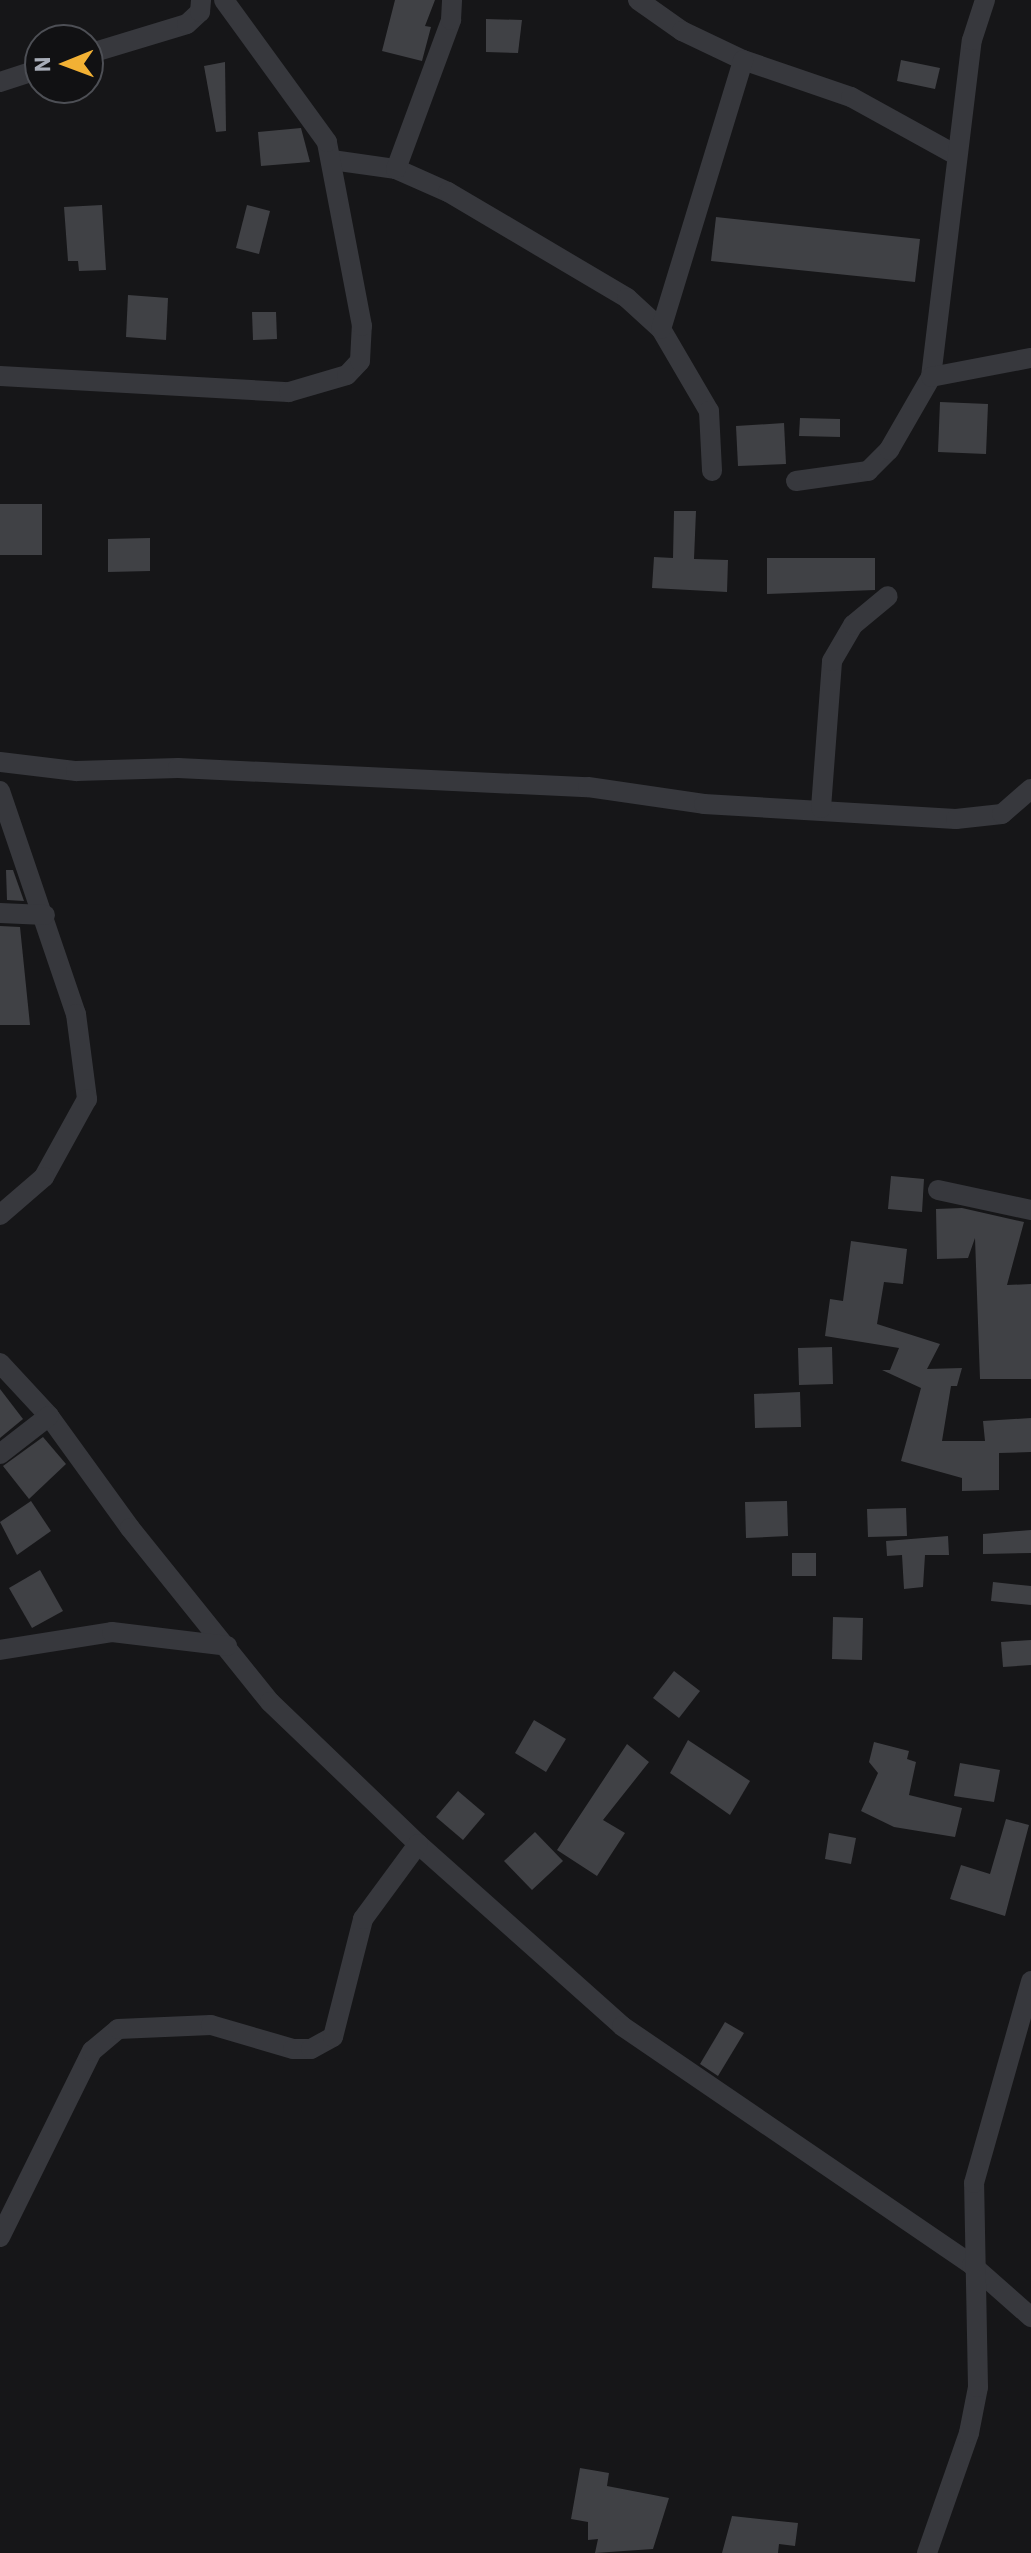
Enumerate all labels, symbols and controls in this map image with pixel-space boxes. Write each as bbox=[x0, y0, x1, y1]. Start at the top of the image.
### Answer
north arrow bbox=[24, 24, 104, 104]
text: N bbox=[27, 56, 56, 73]

